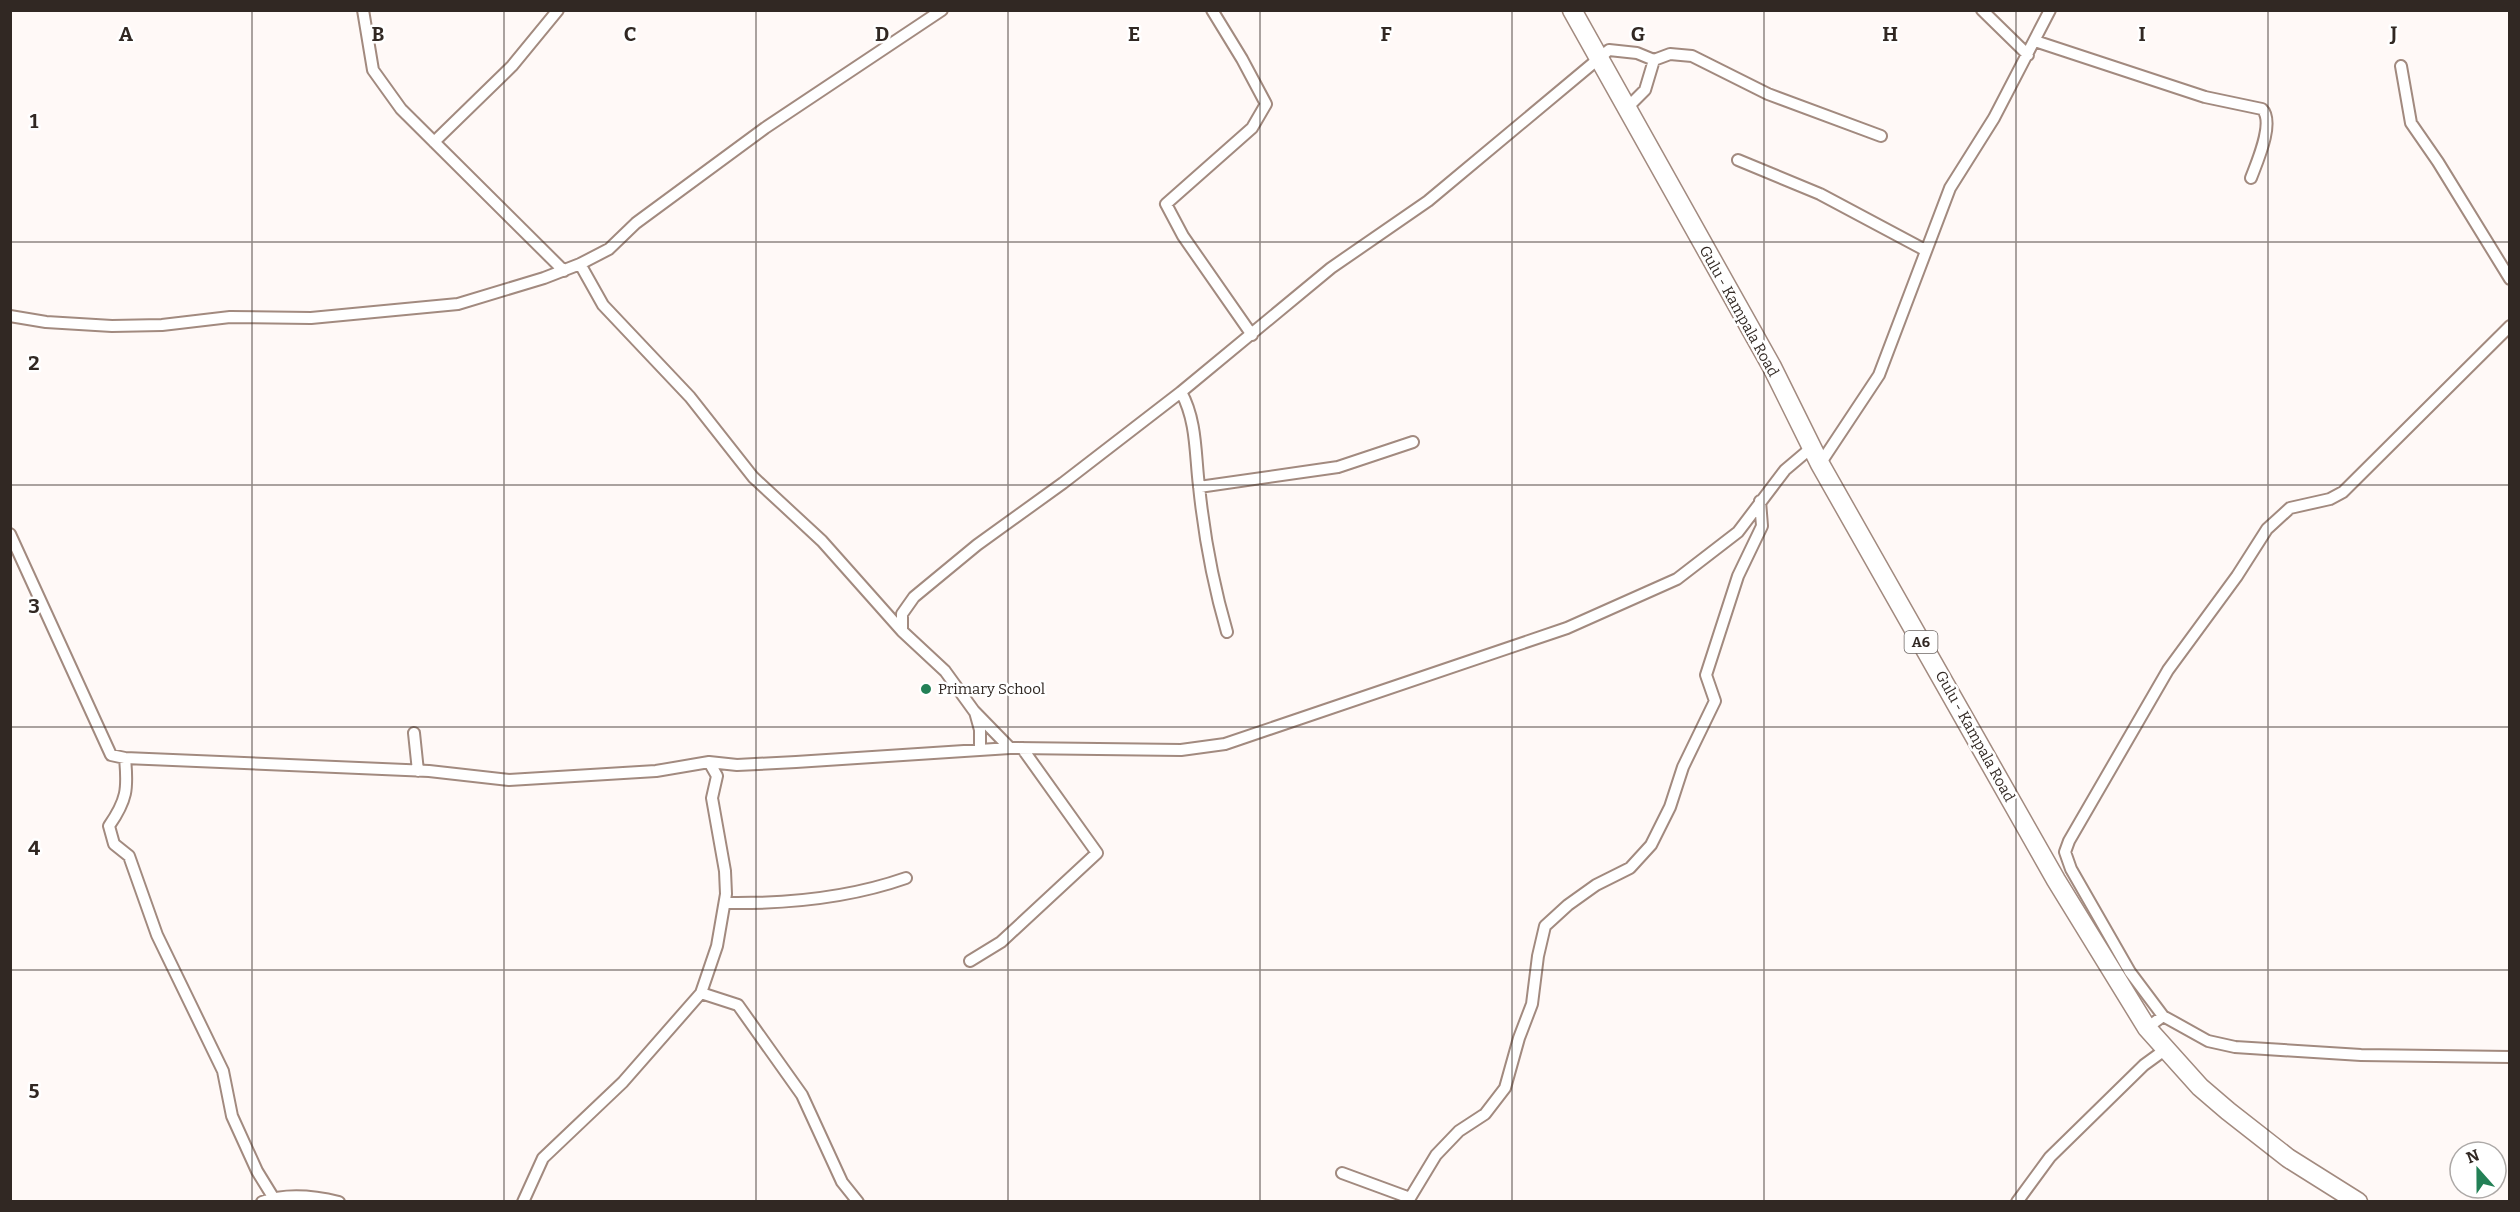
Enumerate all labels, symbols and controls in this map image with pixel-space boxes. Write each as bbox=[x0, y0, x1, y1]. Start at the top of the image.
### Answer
text: A bbox=[119, 22, 134, 46]
text: B bbox=[372, 22, 385, 46]
text: C bbox=[624, 22, 636, 46]
text: D bbox=[875, 22, 889, 46]
text: E bbox=[1128, 22, 1140, 46]
text: F bbox=[1380, 22, 1392, 46]
text: G bbox=[1631, 22, 1645, 46]
text: H bbox=[1882, 22, 1898, 46]
text: I bbox=[2138, 22, 2146, 46]
text: J bbox=[2390, 22, 2398, 46]
text: 1 bbox=[30, 109, 39, 133]
street label: Gulu - Kampala Road bbox=[1696, 242, 1783, 380]
text: 2 bbox=[28, 351, 40, 375]
text: 3 bbox=[28, 594, 40, 618]
road number: A6 bbox=[1904, 631, 1938, 653]
street label: Gulu - Kampala Road bbox=[1932, 667, 2019, 805]
place label: Primary School bbox=[938, 680, 1045, 698]
marker: Primary School bbox=[919, 682, 933, 696]
text: 4 bbox=[28, 836, 40, 860]
text: 5 bbox=[29, 1079, 40, 1103]
north arrow bbox=[2448, 1140, 2508, 1200]
text: N bbox=[2464, 1145, 2482, 1168]

